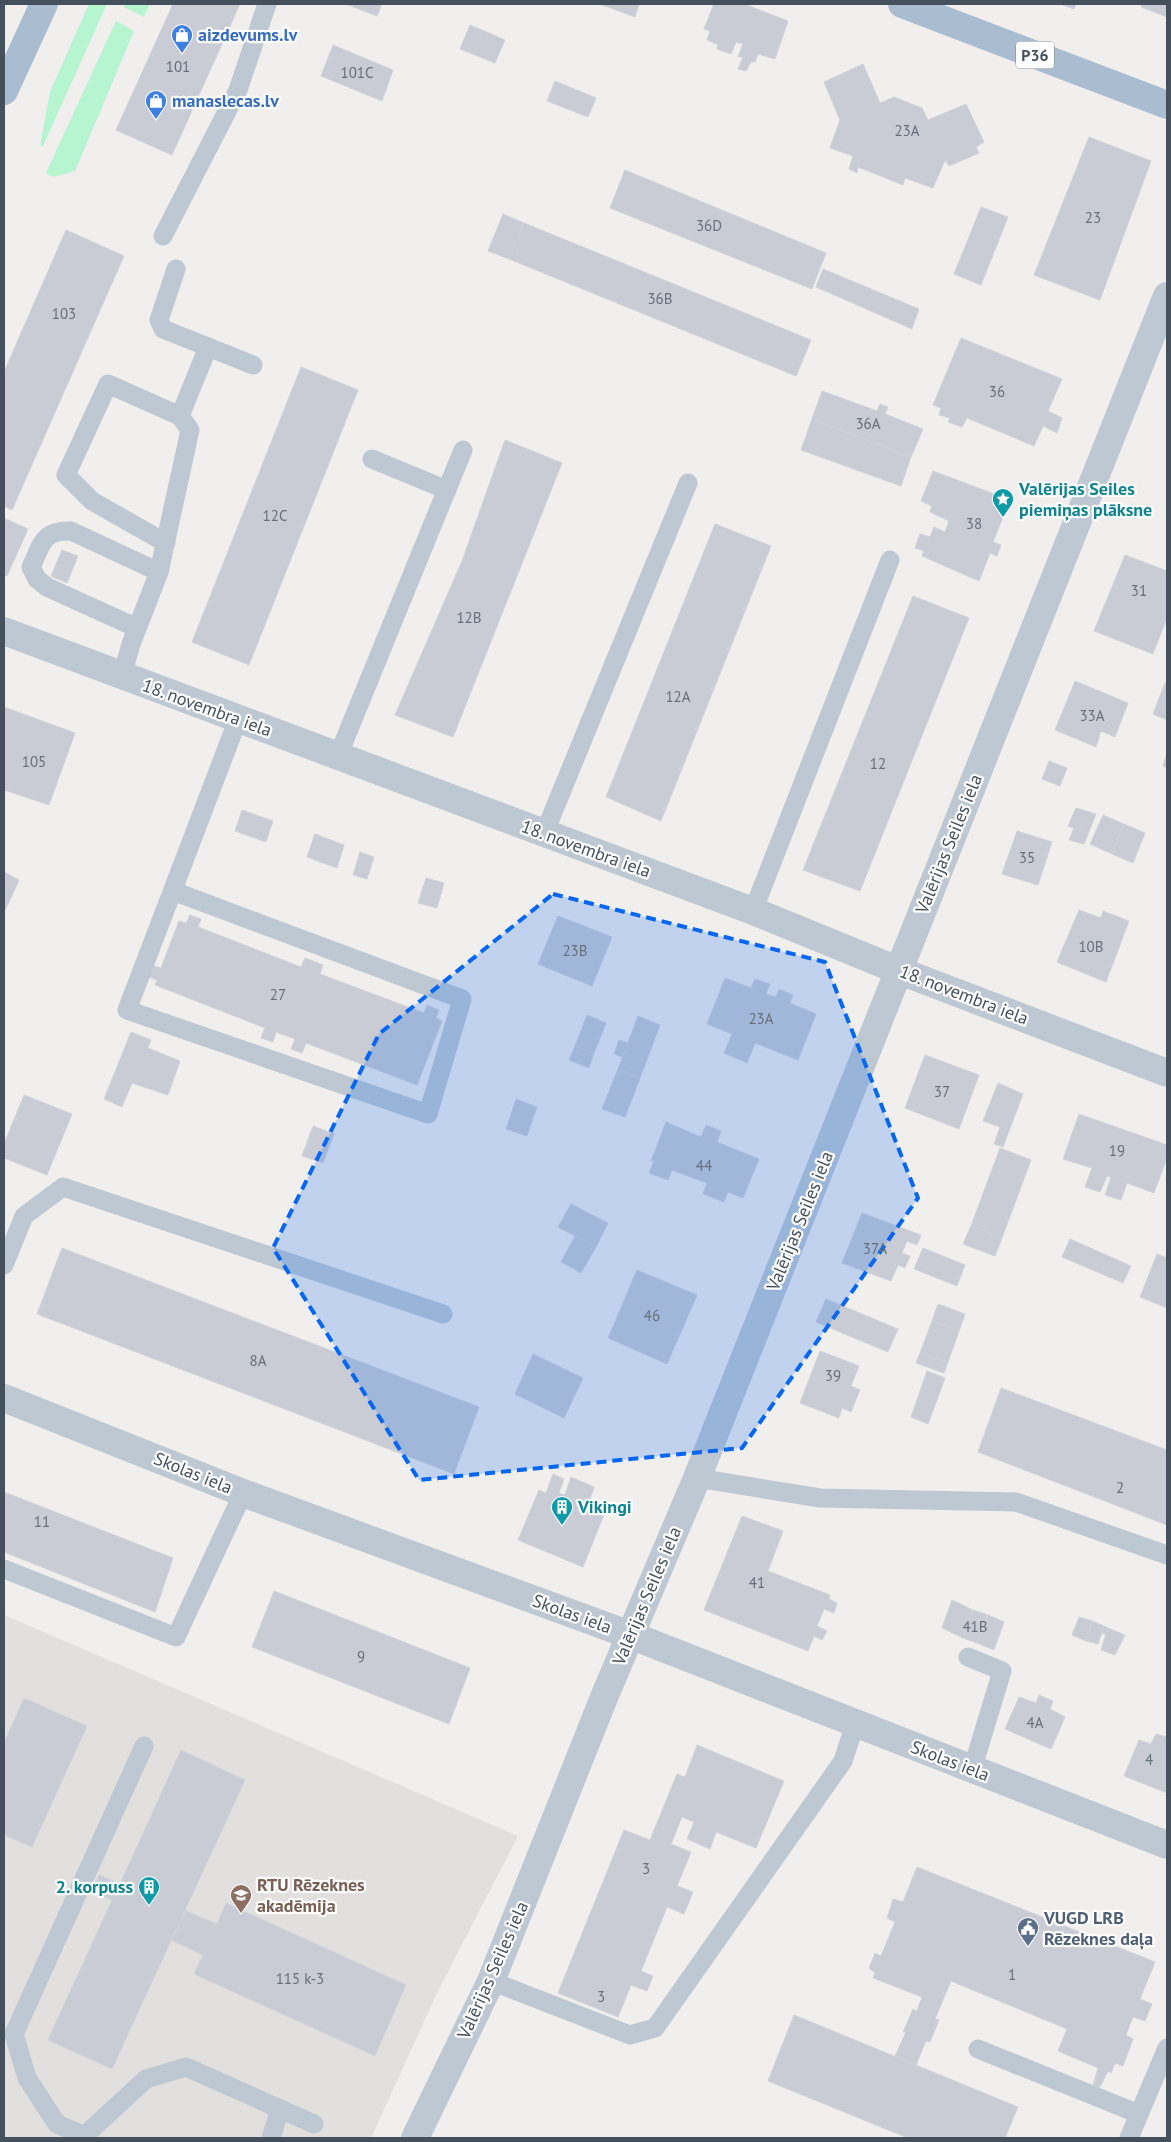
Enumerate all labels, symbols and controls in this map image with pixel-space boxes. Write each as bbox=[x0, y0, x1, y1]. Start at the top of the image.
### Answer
shop icon: aizdevums.lv bbox=[170, 23, 194, 54]
place label: aizdevums.lv bbox=[198, 23, 298, 46]
road number: P36 bbox=[1016, 42, 1054, 68]
house number: 101 bbox=[166, 57, 190, 76]
house number: 101C bbox=[340, 63, 374, 82]
shop icon: manaslecas.lv bbox=[144, 89, 168, 120]
place label: manaslecas.lv bbox=[172, 89, 279, 112]
house number: 23A bbox=[894, 121, 920, 140]
house number: 23 bbox=[1085, 208, 1101, 227]
house number: 36D bbox=[696, 216, 722, 235]
house number: 36B bbox=[647, 289, 673, 308]
house number: 103 bbox=[52, 304, 76, 323]
house number: 36 bbox=[989, 382, 1005, 401]
house number: 36A bbox=[855, 414, 881, 433]
place label: Valērijas Seiles piemiņas plāksne bbox=[1018, 477, 1152, 521]
place icon: Valērijas Seiles piemiņas plāksne bbox=[991, 487, 1015, 518]
house number: 12C bbox=[263, 506, 287, 525]
house number: 38 bbox=[966, 514, 982, 533]
house number: 31 bbox=[1131, 581, 1147, 600]
house number: 12B bbox=[456, 608, 482, 627]
street label: 18. novembra iela bbox=[139, 673, 275, 742]
house number: 12A bbox=[665, 687, 691, 706]
house number: 33A bbox=[1079, 706, 1105, 725]
house number: 105 bbox=[22, 752, 46, 771]
house number: 12 bbox=[870, 754, 886, 773]
street label: Valērijas Seiles iela bbox=[910, 771, 987, 918]
street label: 18. novembra iela bbox=[518, 814, 654, 883]
house number: 35 bbox=[1019, 848, 1035, 867]
house number: 10B bbox=[1078, 937, 1104, 956]
house number: 23B bbox=[562, 941, 588, 960]
street label: 18. novembra iela bbox=[897, 959, 1032, 1030]
house number: 27 bbox=[270, 985, 286, 1004]
house number: 23A bbox=[748, 1009, 774, 1028]
house number: 37 bbox=[934, 1082, 950, 1101]
house number: 19 bbox=[1109, 1141, 1125, 1160]
street label: Valērijas Seiles iela bbox=[761, 1148, 838, 1295]
house number: 44 bbox=[696, 1156, 712, 1175]
house number: 37A bbox=[863, 1239, 887, 1258]
house number: 46 bbox=[644, 1306, 660, 1325]
house number: 8A bbox=[250, 1351, 267, 1370]
house number: 39 bbox=[825, 1366, 841, 1385]
street label: Skolas iela bbox=[151, 1446, 236, 1499]
house number: 2 bbox=[1116, 1478, 1124, 1497]
building icon: Vikingi bbox=[550, 1495, 574, 1526]
place label: Vikingi bbox=[577, 1495, 632, 1518]
house number: 11 bbox=[34, 1512, 50, 1531]
street label: Valērijas Seiles iela bbox=[607, 1523, 686, 1669]
house number: 41 bbox=[749, 1573, 765, 1592]
street label: Skolas iela bbox=[530, 1589, 615, 1638]
house number: 41B bbox=[962, 1617, 988, 1636]
house number: 9 bbox=[357, 1647, 365, 1666]
house number: 4A bbox=[1027, 1713, 1044, 1732]
street label: Skolas iela bbox=[908, 1735, 993, 1786]
house number: 4 bbox=[1145, 1750, 1153, 1769]
house number: 3 bbox=[642, 1859, 650, 1878]
place label: RTU Rēzeknes akadēmija bbox=[257, 1873, 365, 1917]
place label: 2. korpuss bbox=[56, 1875, 133, 1898]
building icon: 2. korpuss bbox=[137, 1875, 161, 1906]
school or university icon: RTU Rēzeknes akadēmija bbox=[229, 1883, 253, 1914]
street label: Valērijas Seiles iela bbox=[451, 1897, 533, 2043]
place label: VUGD LRB Rēzeknes daļa bbox=[1043, 1906, 1153, 1950]
public building icon: VUGD LRB Rēzeknes daļa bbox=[1016, 1916, 1040, 1947]
house number: 1 bbox=[1008, 1965, 1016, 1984]
house number: 115 k-3 bbox=[276, 1969, 324, 1988]
house number: 3 bbox=[597, 1987, 605, 2006]

